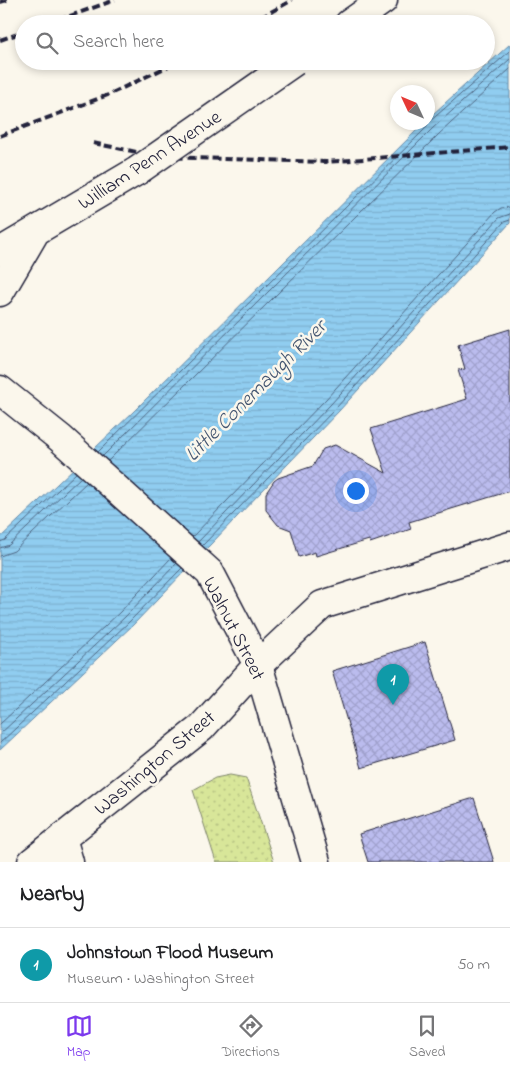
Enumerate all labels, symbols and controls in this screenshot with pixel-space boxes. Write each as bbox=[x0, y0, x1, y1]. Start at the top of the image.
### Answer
search box bbox=[15, 15, 495, 70]
icon: search bbox=[33, 29, 61, 57]
text: Search here bbox=[73, 29, 164, 56]
north arrow bbox=[390, 85, 435, 130]
street label: William Penn Avenue bbox=[73, 104, 228, 218]
water label: Little Conemaugh River bbox=[179, 312, 336, 470]
your location bbox=[343, 478, 369, 504]
street label: Walnut Street bbox=[194, 572, 271, 686]
pin: 1 bbox=[377, 664, 409, 705]
street label: Washington Street bbox=[89, 704, 224, 824]
text: Nearby bbox=[20, 880, 84, 910]
text: Johnstown Flood Museum bbox=[67, 940, 273, 967]
text: 1 bbox=[33, 953, 39, 977]
text: 50 m bbox=[458, 953, 490, 977]
text: Museum · Washington Street bbox=[67, 967, 255, 991]
tab: Map bbox=[65, 1012, 93, 1063]
tab: Directions bbox=[222, 1012, 280, 1063]
tab: Saved bbox=[409, 1012, 445, 1063]

